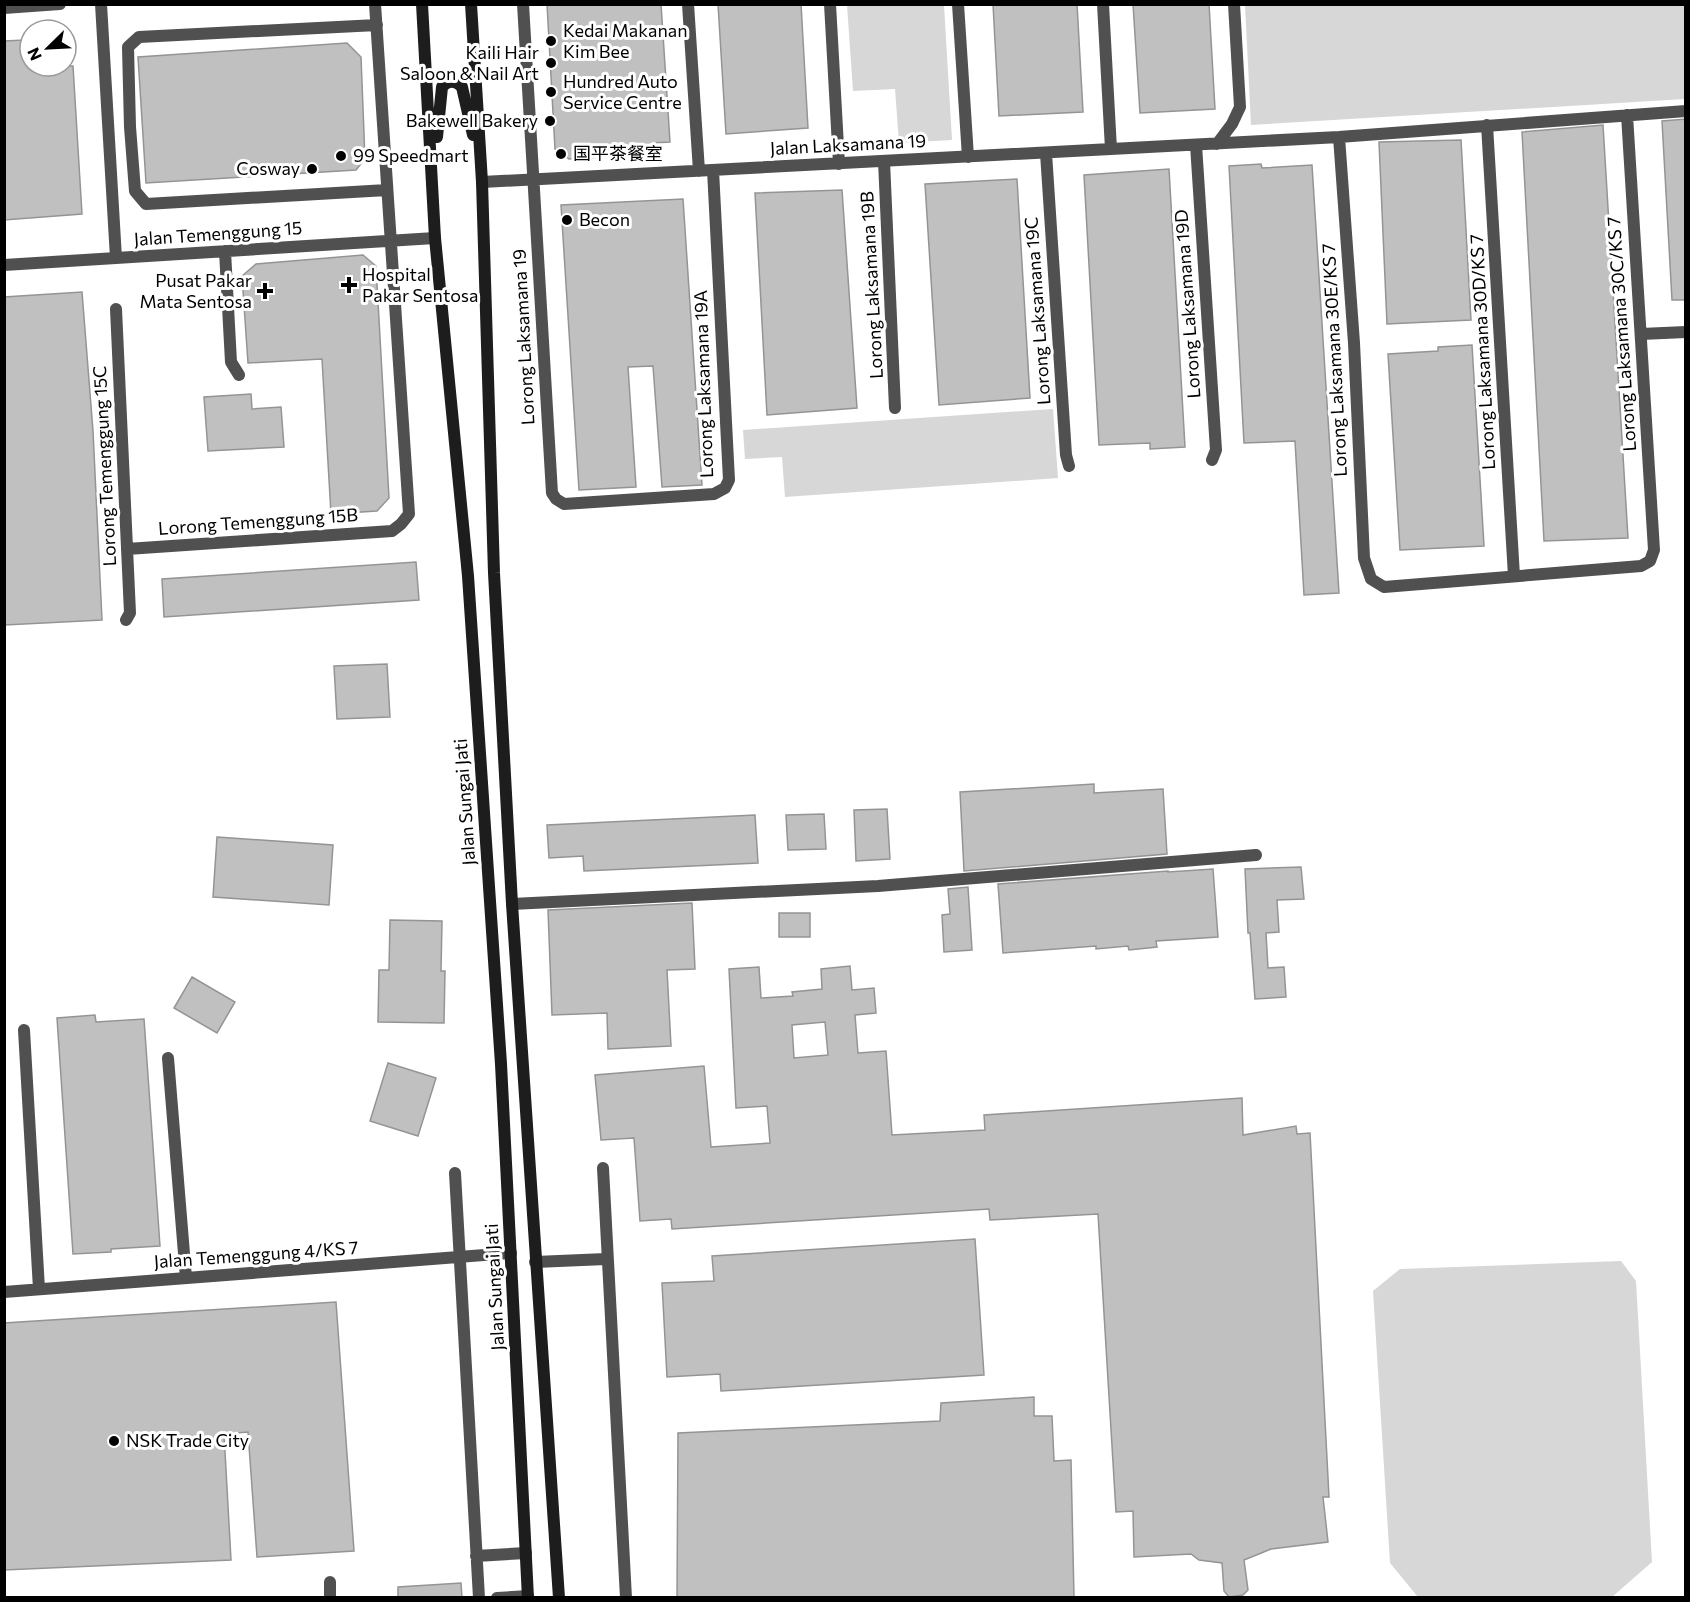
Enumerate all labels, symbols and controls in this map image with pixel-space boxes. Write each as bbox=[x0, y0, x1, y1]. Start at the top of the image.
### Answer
north arrow bbox=[18, 18, 78, 78]
place label: Kedai Makanan Kim Bee bbox=[563, 19, 688, 62]
marker: Kedai Makanan Kim Bee bbox=[544, 34, 558, 48]
place label: Kaili Hair Saloon & Nail Art bbox=[400, 41, 539, 84]
text: N bbox=[23, 45, 45, 64]
marker: Kaili Hair Saloon & Nail Art bbox=[544, 56, 558, 70]
place label: Hundred Auto Service Centre bbox=[563, 70, 682, 113]
marker: Hundred Auto Service Centre bbox=[544, 85, 558, 99]
place label: Bakewell Bakery bbox=[406, 109, 538, 131]
marker: Bakewell Bakery bbox=[543, 114, 557, 128]
street label: Jalan Laksamana 19 bbox=[769, 129, 927, 159]
place label: 国平茶餐室 bbox=[573, 142, 663, 164]
place label: 99 Speedmart bbox=[353, 144, 469, 166]
marker: 国平茶餐室 bbox=[554, 147, 568, 161]
marker: 99 Speedmart bbox=[334, 149, 348, 163]
place label: Cosway bbox=[236, 157, 300, 179]
marker: Cosway bbox=[305, 162, 319, 176]
street label: Lorong Laksamana 19B bbox=[855, 191, 887, 379]
place label: Becon bbox=[579, 208, 630, 230]
street label: Lorong Laksamana 19D bbox=[1169, 209, 1205, 399]
marker: Becon bbox=[560, 213, 574, 227]
street label: Jalan Temenggung 15 bbox=[133, 216, 303, 250]
street label: Lorong Laksamana 19C bbox=[1019, 216, 1055, 406]
street label: Lorong Laksamana 30C/KS 7 bbox=[1602, 216, 1640, 452]
street label: Lorong Laksamana 30D/KS 7 bbox=[1465, 234, 1499, 470]
street label: Lorong Laksamana 30E/KS 7 bbox=[1317, 243, 1351, 477]
street label: Lorong Laksamana 19 bbox=[507, 248, 539, 426]
place label: Hospital Pakar Sentosa bbox=[362, 263, 478, 306]
place label: Pusat Pakar Mata Sentosa bbox=[139, 269, 252, 312]
marker: Hospital Pakar Sentosa bbox=[340, 276, 358, 294]
marker: Pusat Pakar Mata Sentosa bbox=[256, 282, 274, 300]
street label: Lorong Laksamana 19A bbox=[689, 290, 717, 478]
street label: Lorong Temenggung 15C bbox=[88, 365, 120, 567]
street label: Lorong Temenggung 15B bbox=[157, 503, 359, 539]
street label: Jalan Sungai Jati bbox=[449, 738, 479, 866]
street label: Jalan Sungai Jati bbox=[480, 1223, 508, 1351]
street label: Jalan Temenggung 4/KS 7 bbox=[153, 1236, 359, 1272]
place label: NSK Trade City bbox=[126, 1429, 249, 1451]
marker: NSK Trade City bbox=[107, 1434, 121, 1448]

